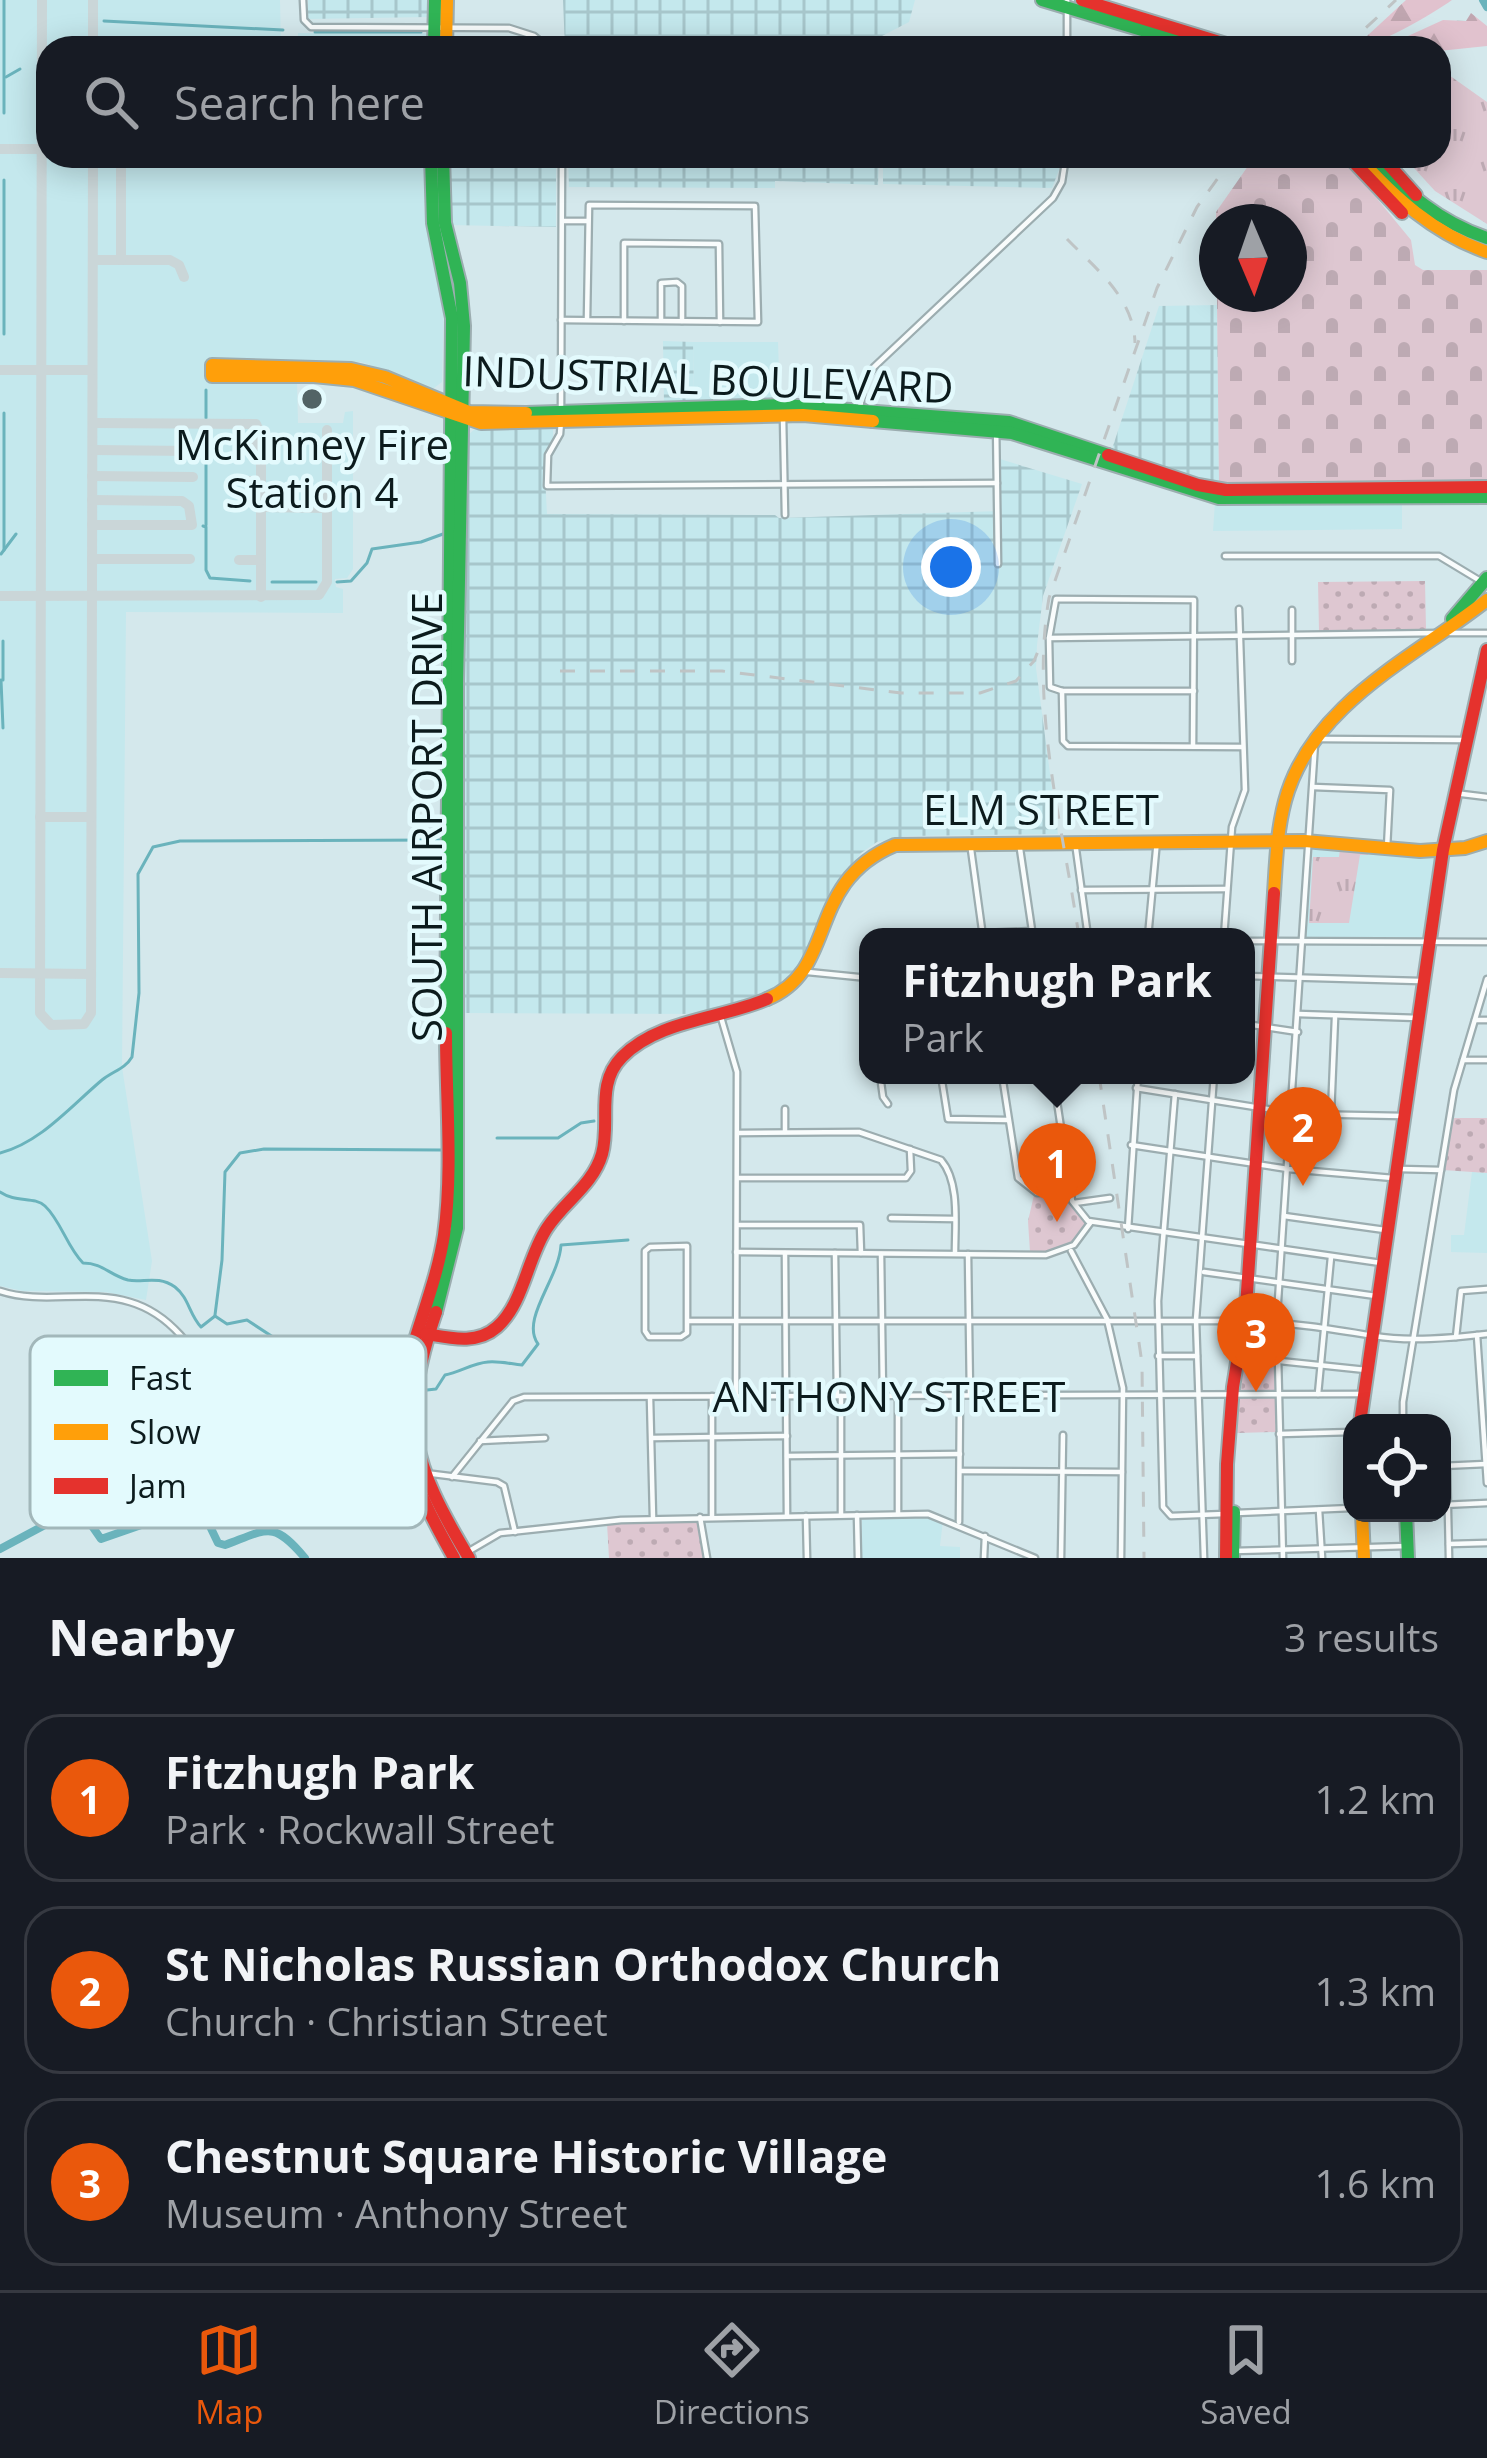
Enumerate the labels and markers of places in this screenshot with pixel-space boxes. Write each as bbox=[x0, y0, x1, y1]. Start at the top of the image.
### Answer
marker: McKinney Fire Station 4 bbox=[299, 386, 325, 412]
place label: McKinney Fire Station 4 bbox=[175, 415, 449, 520]
pin: 2 bbox=[1264, 1087, 1342, 1186]
pin: 1 bbox=[1018, 1123, 1096, 1222]
pin: 3 bbox=[1217, 1293, 1295, 1392]

